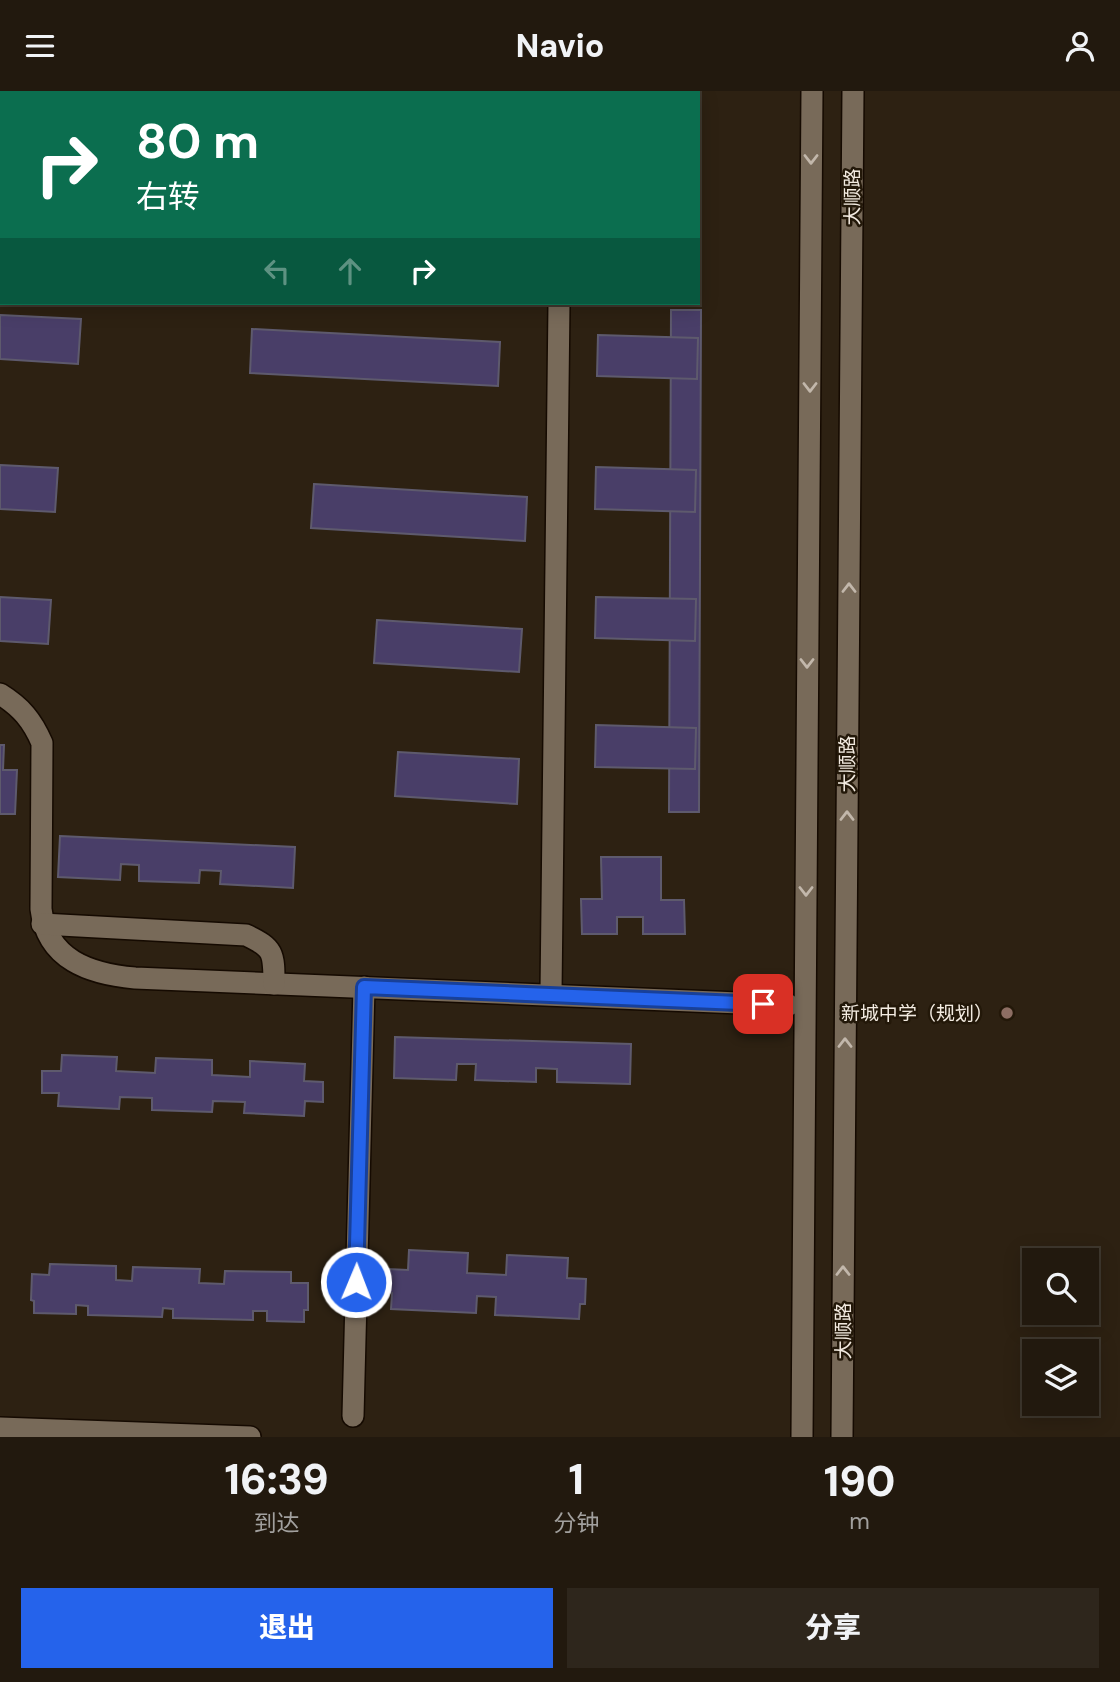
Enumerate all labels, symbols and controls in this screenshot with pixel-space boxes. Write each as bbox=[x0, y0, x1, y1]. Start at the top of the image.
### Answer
text: Navio bbox=[516, 25, 604, 67]
icon: menu bbox=[21, 27, 59, 65]
icon: person bbox=[1061, 27, 1099, 65]
text: 80 m bbox=[136, 109, 259, 173]
icon: right bbox=[21, 119, 112, 210]
one-way arrow bbox=[803, 154, 819, 165]
street label: 大顺路 bbox=[840, 168, 865, 226]
text: 右转 bbox=[136, 176, 200, 218]
icon: left bbox=[258, 252, 296, 290]
icon: ahead bbox=[331, 252, 369, 290]
icon: right bbox=[404, 252, 442, 290]
one-way arrow bbox=[802, 381, 817, 392]
one-way arrow bbox=[841, 583, 857, 593]
one-way arrow bbox=[800, 658, 815, 669]
street label: 大顺路 bbox=[835, 735, 860, 793]
one-way arrow bbox=[839, 810, 855, 821]
one-way arrow bbox=[798, 886, 814, 896]
pin bbox=[733, 974, 793, 1034]
icon: arrive bbox=[744, 985, 782, 1023]
place label: 新城中学（规划） bbox=[841, 1001, 993, 1026]
marker: 新城中学（规划） bbox=[999, 1005, 1015, 1021]
one-way arrow bbox=[837, 1038, 853, 1048]
position arrow bbox=[319, 1245, 393, 1319]
map controls bbox=[1022, 1248, 1099, 1416]
button: search bbox=[1022, 1248, 1099, 1325]
one-way arrow bbox=[835, 1265, 851, 1276]
street label: 大顺路 bbox=[831, 1302, 856, 1360]
button: layers bbox=[1022, 1339, 1099, 1416]
text: 16:39 bbox=[225, 1452, 329, 1507]
text: 1 bbox=[568, 1452, 584, 1507]
text: 190 bbox=[824, 1454, 895, 1509]
text: m bbox=[849, 1506, 870, 1536]
text: 到达 bbox=[254, 1508, 300, 1538]
text: 分钟 bbox=[553, 1508, 599, 1538]
button: 退出 bbox=[21, 1588, 553, 1668]
button: 分享 bbox=[567, 1588, 1099, 1668]

